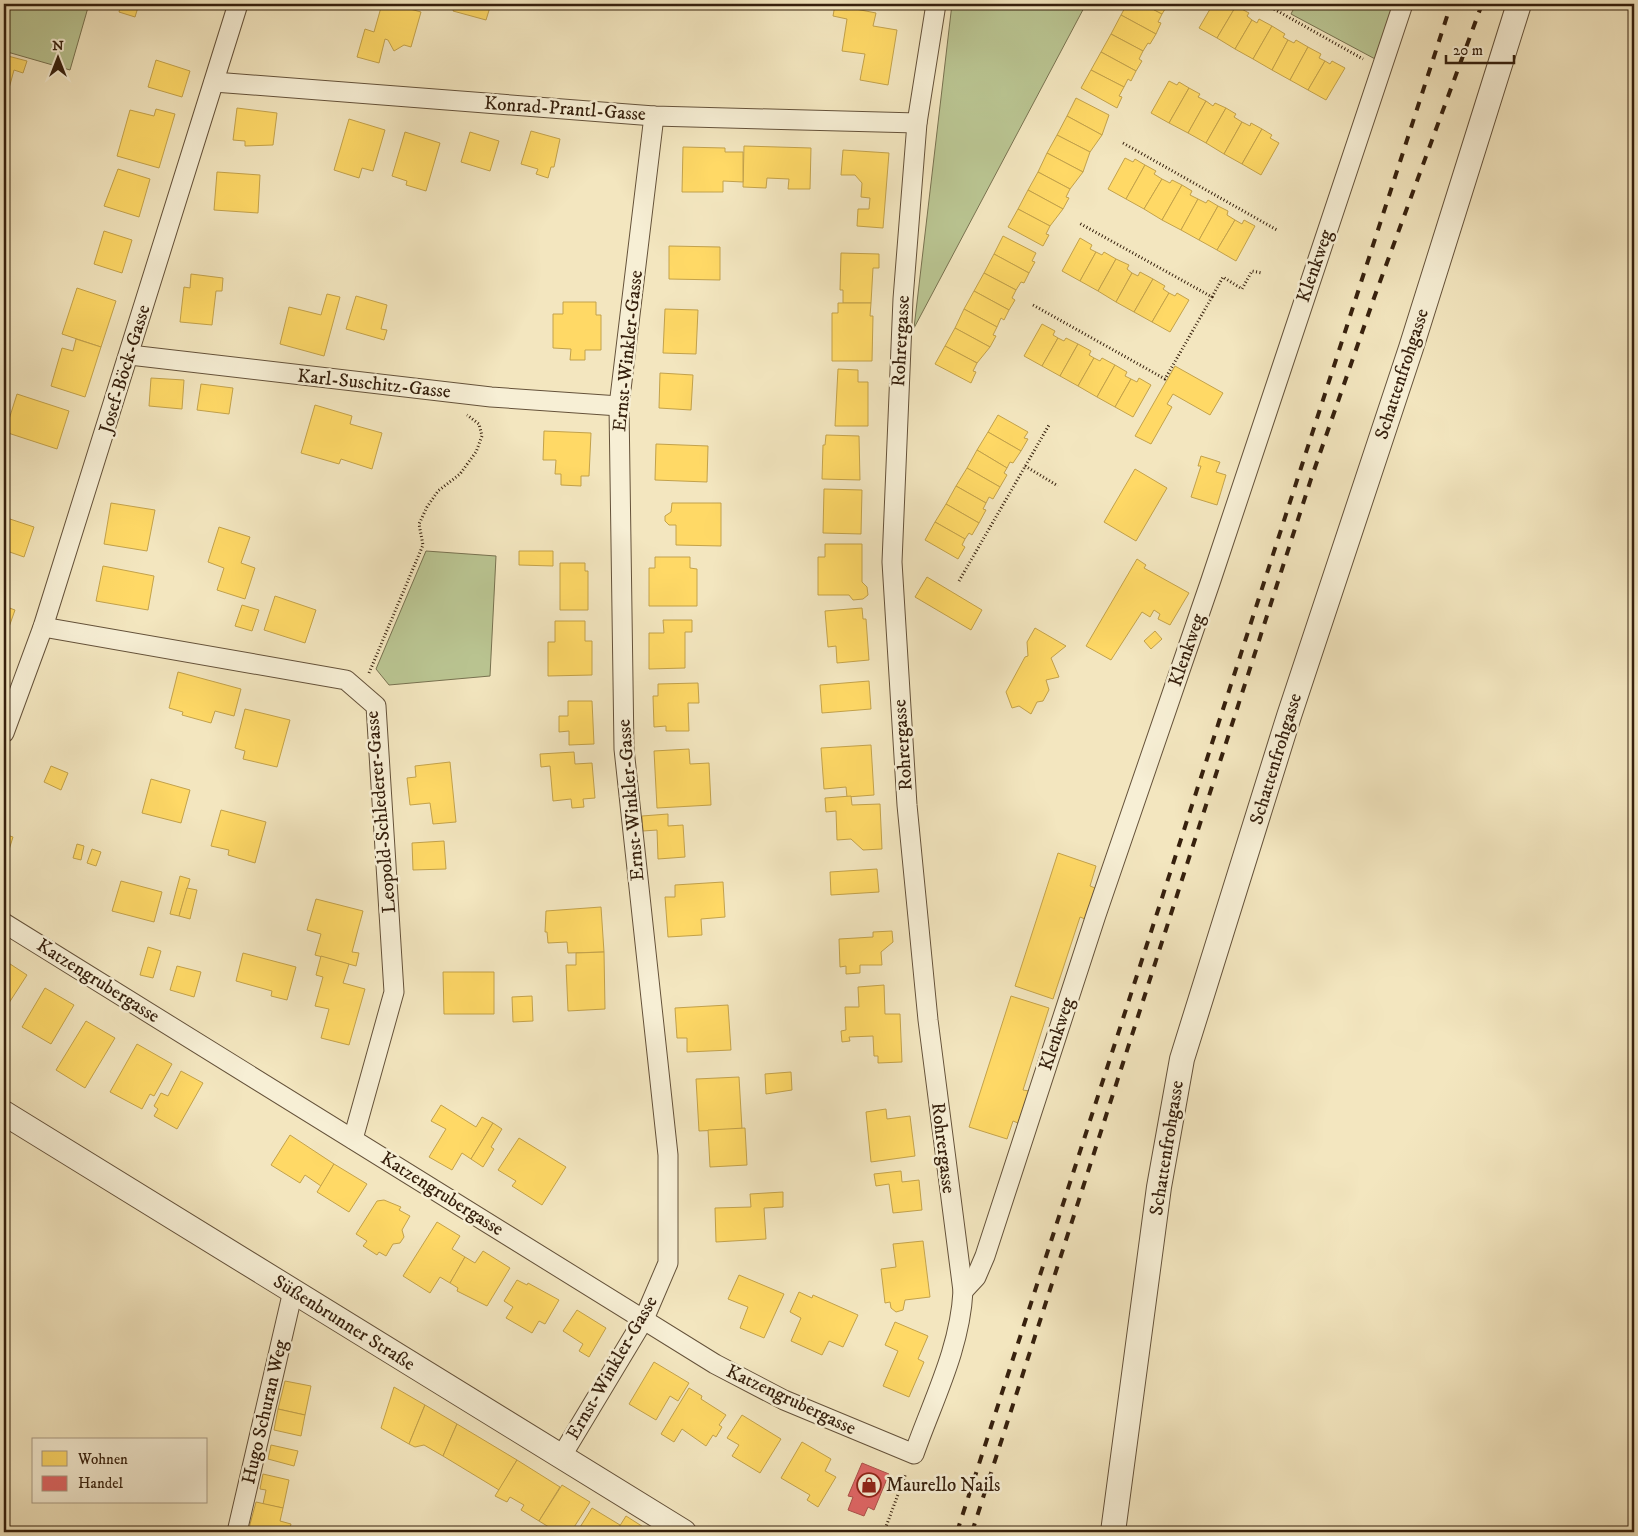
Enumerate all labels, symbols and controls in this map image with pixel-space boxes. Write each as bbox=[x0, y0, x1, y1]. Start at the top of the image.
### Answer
north arrow bbox=[32, 32, 82, 82]
scale bar bbox=[1446, 32, 1513, 64]
text: N bbox=[52, 37, 64, 55]
text: 20 m bbox=[1453, 41, 1483, 60]
street label: Konrad-Prantl-Gasse bbox=[483, 92, 647, 126]
street label: Klenkweg bbox=[1292, 226, 1338, 305]
street label: Ernst-Winkler-Gasse bbox=[608, 269, 648, 433]
street label: Rohrergasse bbox=[887, 295, 915, 387]
street label: Josef-Böck-Gasse bbox=[94, 302, 155, 438]
street label: Schattenfrohgasse bbox=[1370, 306, 1434, 442]
street label: Karl-Suschitz-Gasse bbox=[296, 365, 452, 404]
street label: Klenkweg bbox=[1164, 610, 1210, 689]
street label: Schattenfrohgasse bbox=[1245, 690, 1307, 828]
street label: Rohrergasse bbox=[888, 698, 918, 791]
street label: Leopold-Schlederer-Gasse bbox=[361, 710, 401, 914]
street label: Ernst-Winkler-Gasse bbox=[612, 718, 650, 882]
street label: Katzengrubergasse bbox=[32, 934, 164, 1028]
street label: Klenkweg bbox=[1034, 994, 1080, 1073]
street label: Schattenfrohgasse bbox=[1145, 1079, 1189, 1217]
street label: Rohrergasse bbox=[926, 1101, 960, 1195]
street label: Katzengrubergasse bbox=[376, 1147, 508, 1241]
street label: Süßenbrunner Straße bbox=[269, 1270, 419, 1376]
street label: Ernst-Winkler-Gasse bbox=[561, 1292, 663, 1444]
street label: Hugo Schuran Weg bbox=[237, 1337, 293, 1486]
street label: Katzengrubergasse bbox=[722, 1360, 860, 1440]
legend bbox=[32, 1438, 208, 1504]
text: Wohnen bbox=[77, 1450, 128, 1469]
shop icon: Maurello Nails bbox=[856, 1472, 882, 1498]
text: Handel bbox=[78, 1474, 123, 1493]
place label: Maurello Nails bbox=[886, 1474, 1000, 1497]

